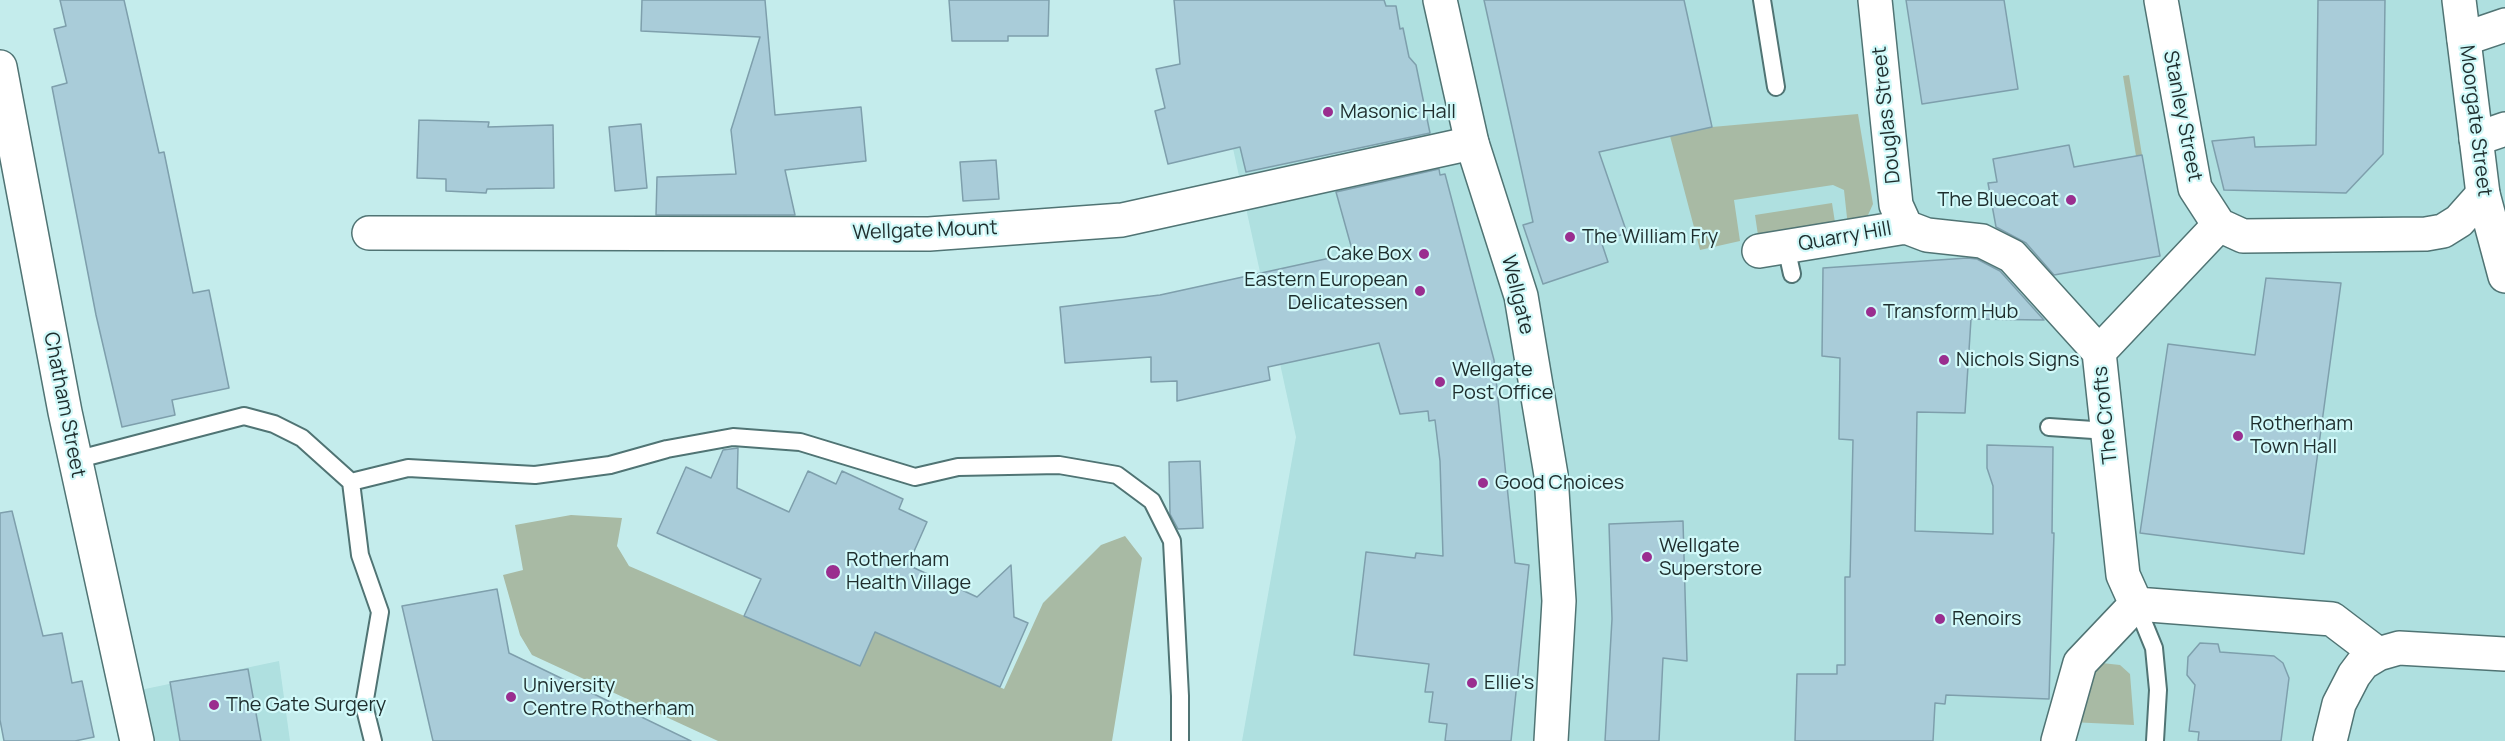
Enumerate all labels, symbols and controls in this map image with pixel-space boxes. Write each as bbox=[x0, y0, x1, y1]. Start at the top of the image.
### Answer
street label: Moorgate Street bbox=[2454, 44, 2496, 198]
street label: Douglas Street bbox=[1868, 45, 1906, 185]
street label: Stanley Street bbox=[2158, 49, 2206, 183]
place label: Masonic Hall bbox=[1340, 100, 1456, 124]
marker: Masonic Hall bbox=[1321, 105, 1335, 119]
place label: The Bluecoat bbox=[1937, 188, 2059, 212]
marker: The Bluecoat bbox=[2064, 193, 2078, 207]
street label: Wellgate Mount bbox=[852, 216, 998, 246]
street label: Quarry Hill bbox=[1797, 217, 1893, 257]
place label: The William Fry bbox=[1582, 225, 1718, 249]
marker: The William Fry bbox=[1563, 230, 1577, 244]
place label: Cake Box bbox=[1327, 242, 1412, 266]
marker: Cake Box bbox=[1417, 247, 1431, 261]
street label: Wellgate bbox=[1496, 253, 1538, 337]
place label: Eastern European Delicatessen bbox=[1244, 268, 1408, 315]
marker: Eastern European Delicatessen bbox=[1413, 284, 1427, 298]
place label: Transform Hub bbox=[1883, 300, 2018, 324]
marker: Transform Hub bbox=[1864, 305, 1878, 319]
street label: Chatham Street bbox=[38, 330, 90, 480]
place label: Nichols Signs bbox=[1956, 348, 2080, 372]
marker: Nichols Signs bbox=[1937, 353, 1951, 367]
place label: Wellgate Post Office bbox=[1452, 358, 1553, 405]
street label: The Crofts bbox=[2089, 365, 2123, 465]
marker: Wellgate Post Office bbox=[1433, 375, 1447, 389]
place label: Rotherham Town Hall bbox=[2250, 412, 2353, 459]
marker: Rotherham Town Hall bbox=[2231, 429, 2245, 443]
place label: Good Choices bbox=[1495, 471, 1624, 495]
marker: Good Choices bbox=[1476, 476, 1490, 490]
place label: Wellgate Superstore bbox=[1659, 534, 1762, 581]
place label: Rotherham Health Village bbox=[846, 548, 971, 595]
marker: Wellgate Superstore bbox=[1640, 550, 1654, 564]
marker: Rotherham Health Village bbox=[824, 563, 842, 581]
place label: Renoirs bbox=[1952, 607, 2022, 631]
marker: Renoirs bbox=[1933, 612, 1947, 626]
place label: Ellie's bbox=[1484, 671, 1534, 695]
place label: University Centre Rotherham bbox=[523, 674, 694, 721]
marker: Ellie's bbox=[1465, 676, 1479, 690]
marker: University Centre Rotherham bbox=[504, 690, 518, 704]
place label: The Gate Surgery bbox=[226, 693, 386, 717]
marker: The Gate Surgery bbox=[207, 698, 221, 712]

